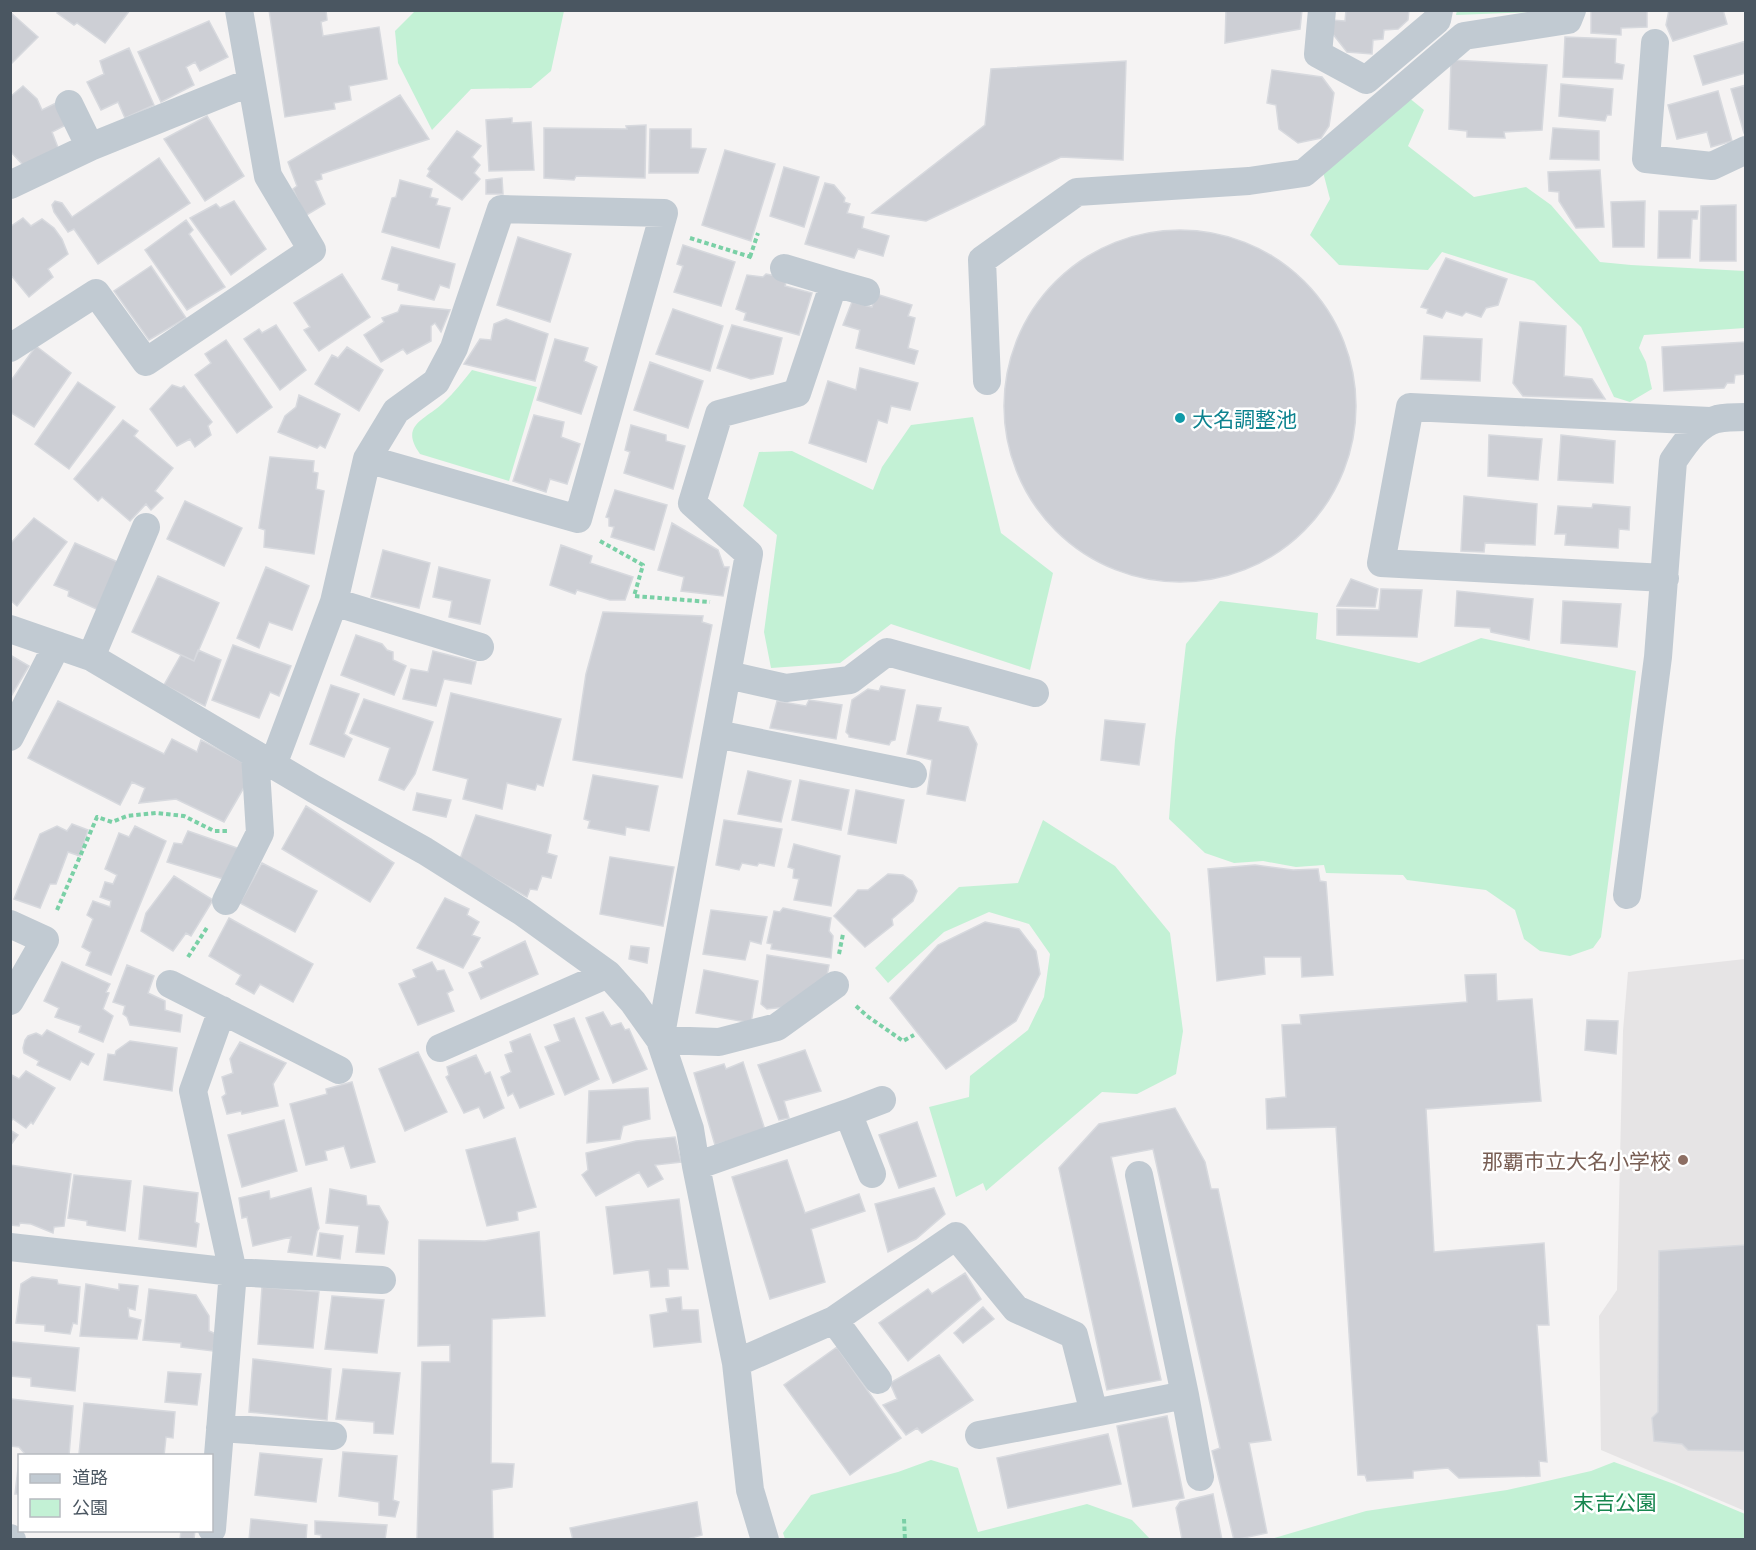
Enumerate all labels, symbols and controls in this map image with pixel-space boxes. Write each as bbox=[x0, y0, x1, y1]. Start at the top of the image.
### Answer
place label: 大名調整池 bbox=[1192, 406, 1297, 431]
marker: 大名調整池 bbox=[1173, 411, 1187, 425]
place label: 那覇市立大名小学校 bbox=[1482, 1148, 1671, 1173]
marker: 那覇市立大名小学校 bbox=[1676, 1153, 1690, 1167]
legend bbox=[18, 1454, 213, 1532]
text: 道路 bbox=[72, 1466, 108, 1488]
park label: 末吉公園 bbox=[1573, 1489, 1657, 1514]
text: 公園 bbox=[72, 1496, 108, 1518]

